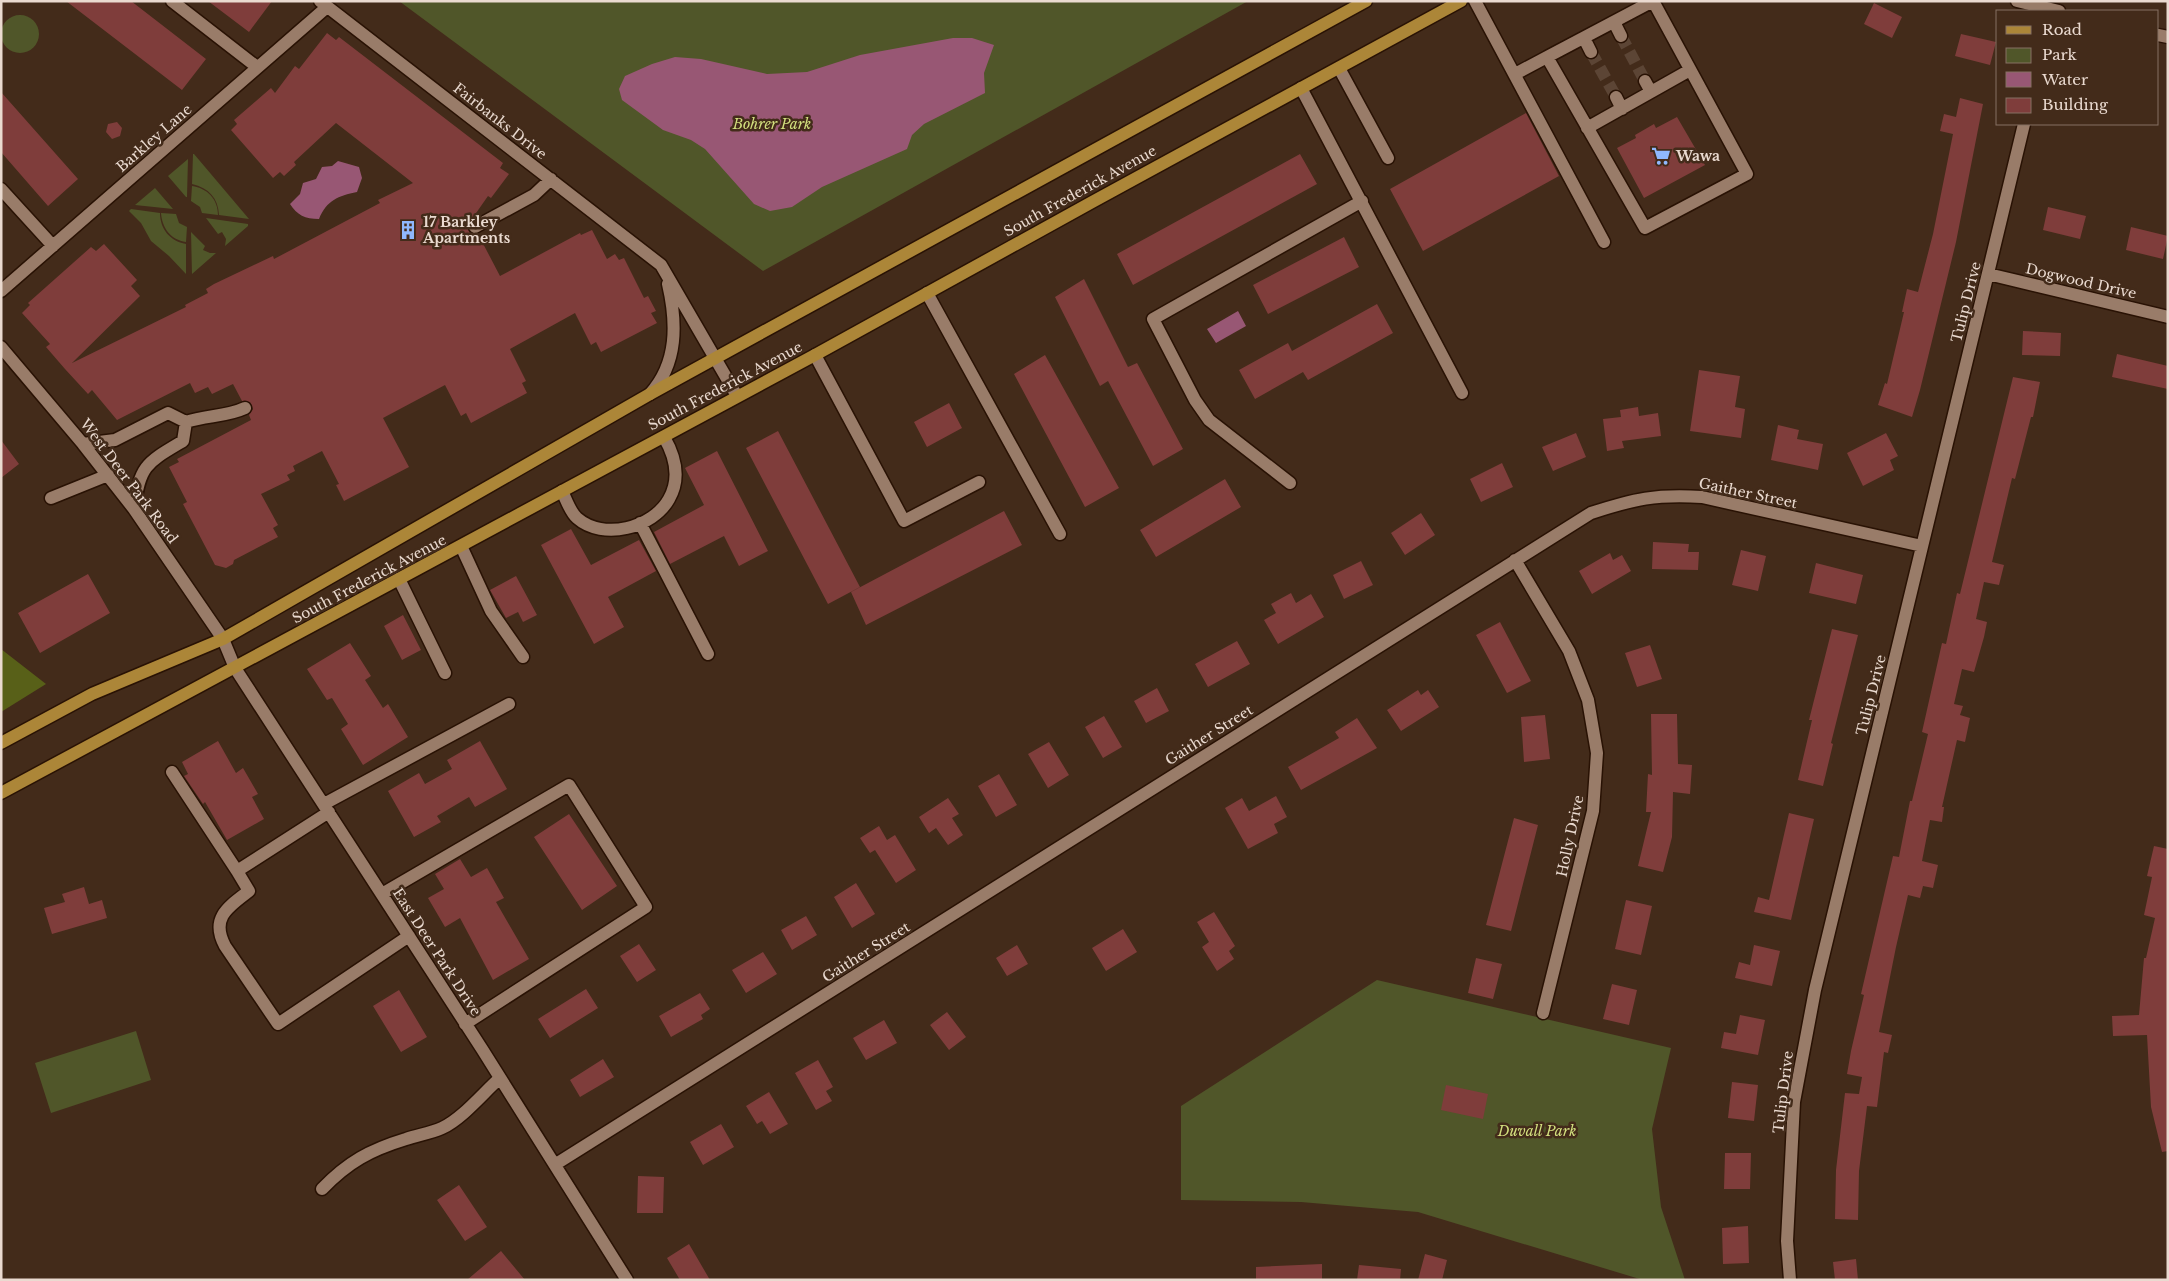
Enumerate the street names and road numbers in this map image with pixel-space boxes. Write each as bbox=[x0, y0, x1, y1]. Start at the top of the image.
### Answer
street label: Fairbanks Drive bbox=[450, 79, 550, 163]
street label: Barkley Lane bbox=[112, 100, 196, 176]
street label: South Frederick Avenue bbox=[1000, 141, 1160, 241]
street label: Dogwood Drive bbox=[2024, 259, 2138, 303]
street label: Tulip Drive bbox=[1947, 260, 1985, 344]
street label: South Frederick Avenue bbox=[645, 338, 805, 434]
street label: West Deer Park Road bbox=[76, 414, 182, 547]
street label: Gaither Street bbox=[1697, 474, 1800, 512]
street label: South Frederick Avenue bbox=[289, 531, 449, 627]
street label: Tulip Drive bbox=[1852, 653, 1890, 737]
street label: Gaither Street bbox=[1162, 700, 1257, 769]
street label: Holly Drive bbox=[1553, 793, 1587, 879]
street label: East Deer Park Drive bbox=[389, 885, 485, 1019]
street label: Gaither Street bbox=[819, 917, 914, 986]
street label: Tulip Drive bbox=[1769, 1050, 1797, 1134]

